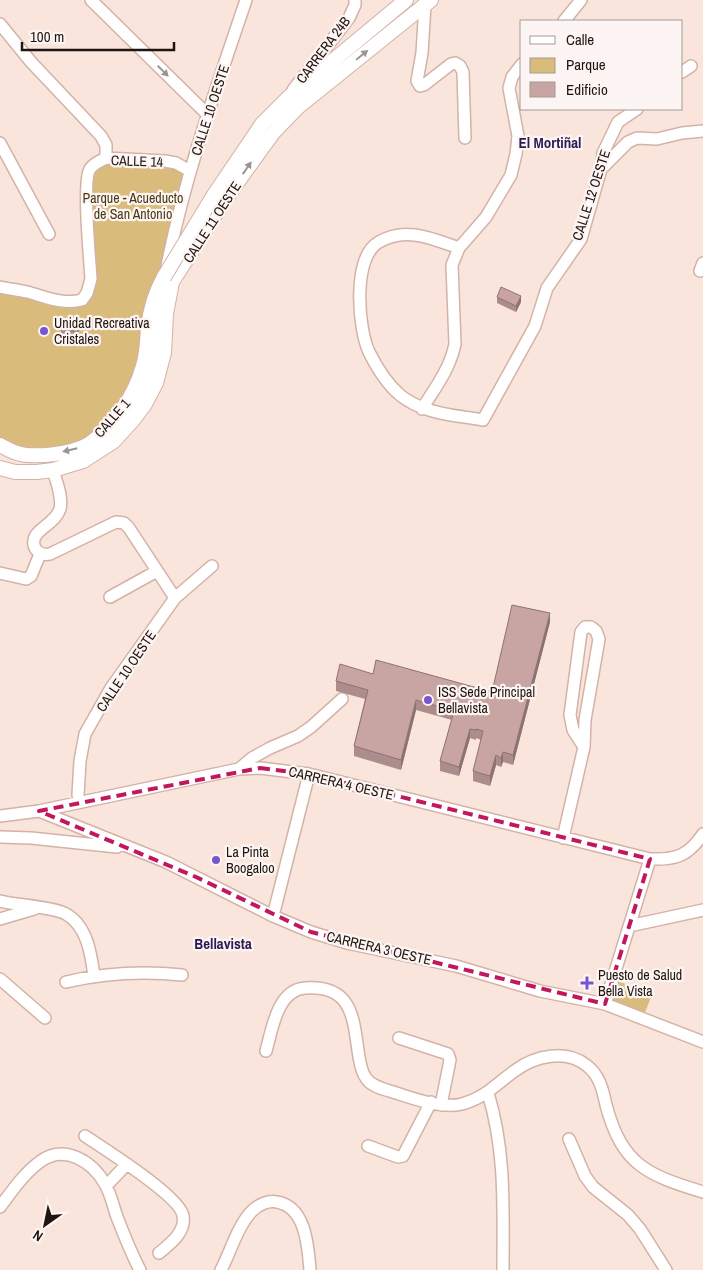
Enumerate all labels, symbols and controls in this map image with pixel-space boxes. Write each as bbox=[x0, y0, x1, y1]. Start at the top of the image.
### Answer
street label: CARRERA 24B bbox=[292, 13, 354, 87]
scale bar bbox=[22, 20, 175, 52]
legend bbox=[520, 20, 683, 110]
text: 100 m bbox=[30, 26, 64, 47]
text: Calle bbox=[566, 29, 594, 50]
one-way arrow bbox=[355, 49, 368, 60]
text: Parque bbox=[566, 54, 606, 75]
street label: CALLE 10 OESTE bbox=[187, 62, 233, 158]
one-way arrow bbox=[157, 65, 169, 77]
text: Edificio bbox=[566, 79, 608, 100]
district label: El Mortiñal bbox=[519, 132, 581, 153]
street label: CALLE 12 OESTE bbox=[568, 147, 614, 243]
street label: CALLE 14 bbox=[111, 151, 164, 171]
one-way arrow bbox=[242, 162, 252, 175]
street label: CALLE 11 OESTE bbox=[179, 178, 245, 266]
park label: Parque - Acueducto de San Antonio bbox=[83, 189, 183, 223]
place label: Unidad Recreativa Cristales bbox=[54, 314, 150, 348]
marker: Unidad Recreativa Cristales bbox=[38, 325, 50, 337]
street label: CALLE 1 bbox=[90, 394, 134, 441]
one-way arrow bbox=[62, 446, 77, 454]
street label: CALLE 10 OESTE bbox=[92, 627, 160, 715]
place label: ISS Sede Principal Bellavista bbox=[438, 683, 535, 717]
marker: ISS Sede Principal Bellavista bbox=[422, 694, 434, 706]
street label: CARRERA 4 OESTE bbox=[287, 762, 395, 804]
place label: La Pinta Boogaloo bbox=[226, 843, 275, 877]
marker: La Pinta Boogaloo bbox=[210, 854, 222, 866]
street label: CARRERA 3 OESTE bbox=[325, 927, 433, 969]
district label: Bellavista bbox=[194, 933, 252, 954]
place label: Puesto de Salud Bella Vista bbox=[598, 966, 682, 1000]
marker: Puesto de Salud Bella Vista bbox=[580, 976, 594, 990]
north arrow bbox=[20, 1200, 70, 1250]
text: N bbox=[30, 1226, 46, 1246]

